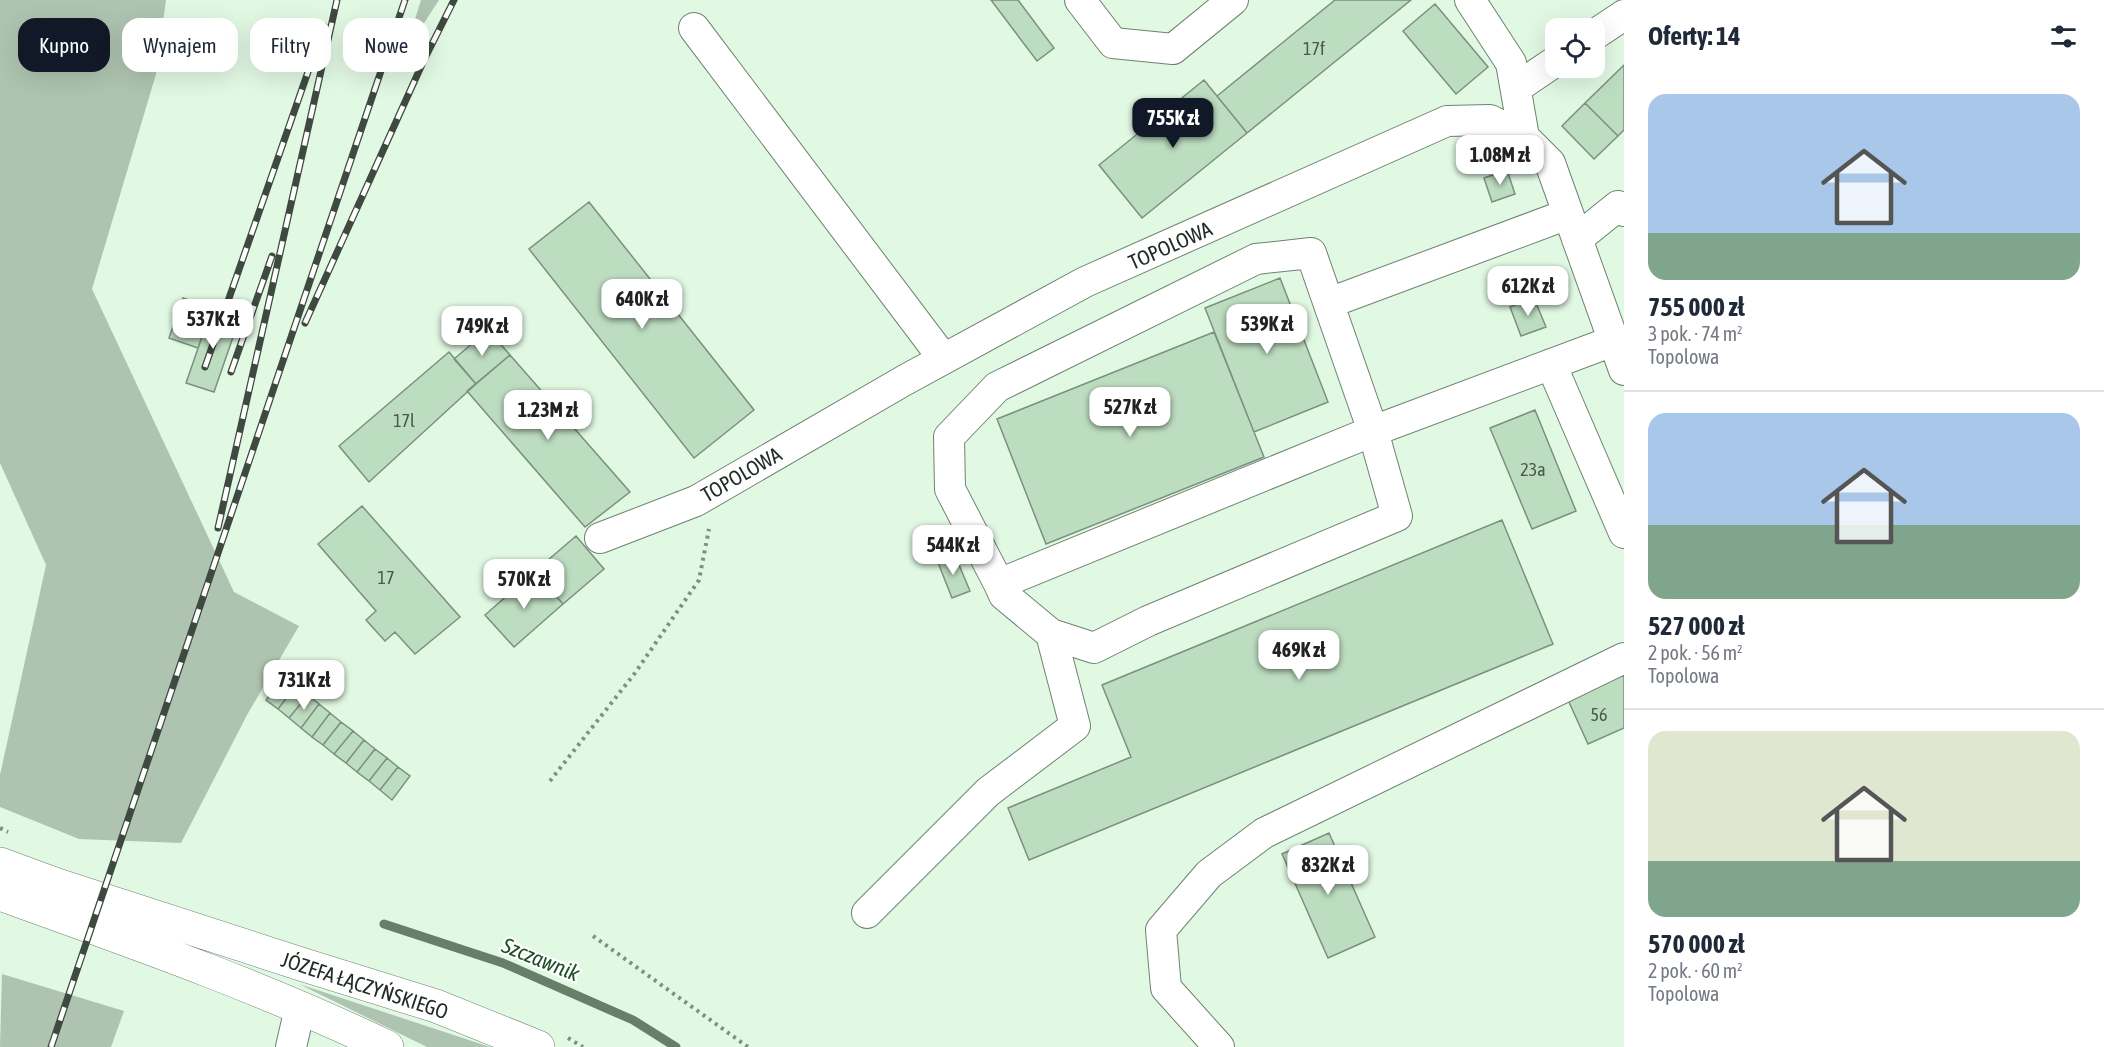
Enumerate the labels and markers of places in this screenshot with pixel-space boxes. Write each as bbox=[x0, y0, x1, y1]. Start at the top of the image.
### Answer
pin: 755K zł bbox=[1118, 98, 1228, 149]
pin: 1.08M zł bbox=[1438, 135, 1562, 186]
pin: 612K zł bbox=[1473, 266, 1583, 317]
pin: 640K zł bbox=[587, 279, 697, 330]
pin: 537K zł bbox=[158, 299, 268, 350]
pin: 539K zł bbox=[1212, 304, 1322, 355]
pin: 749K zł bbox=[427, 306, 537, 357]
pin: 527K zł bbox=[1075, 387, 1185, 438]
pin: 1.23M zł bbox=[486, 390, 610, 441]
pin: 544K zł bbox=[898, 525, 1008, 576]
pin: 570K zł bbox=[469, 559, 579, 610]
pin: 469K zł bbox=[1244, 630, 1354, 681]
pin: 731K zł bbox=[249, 660, 359, 711]
pin: 832K zł bbox=[1273, 845, 1383, 896]

